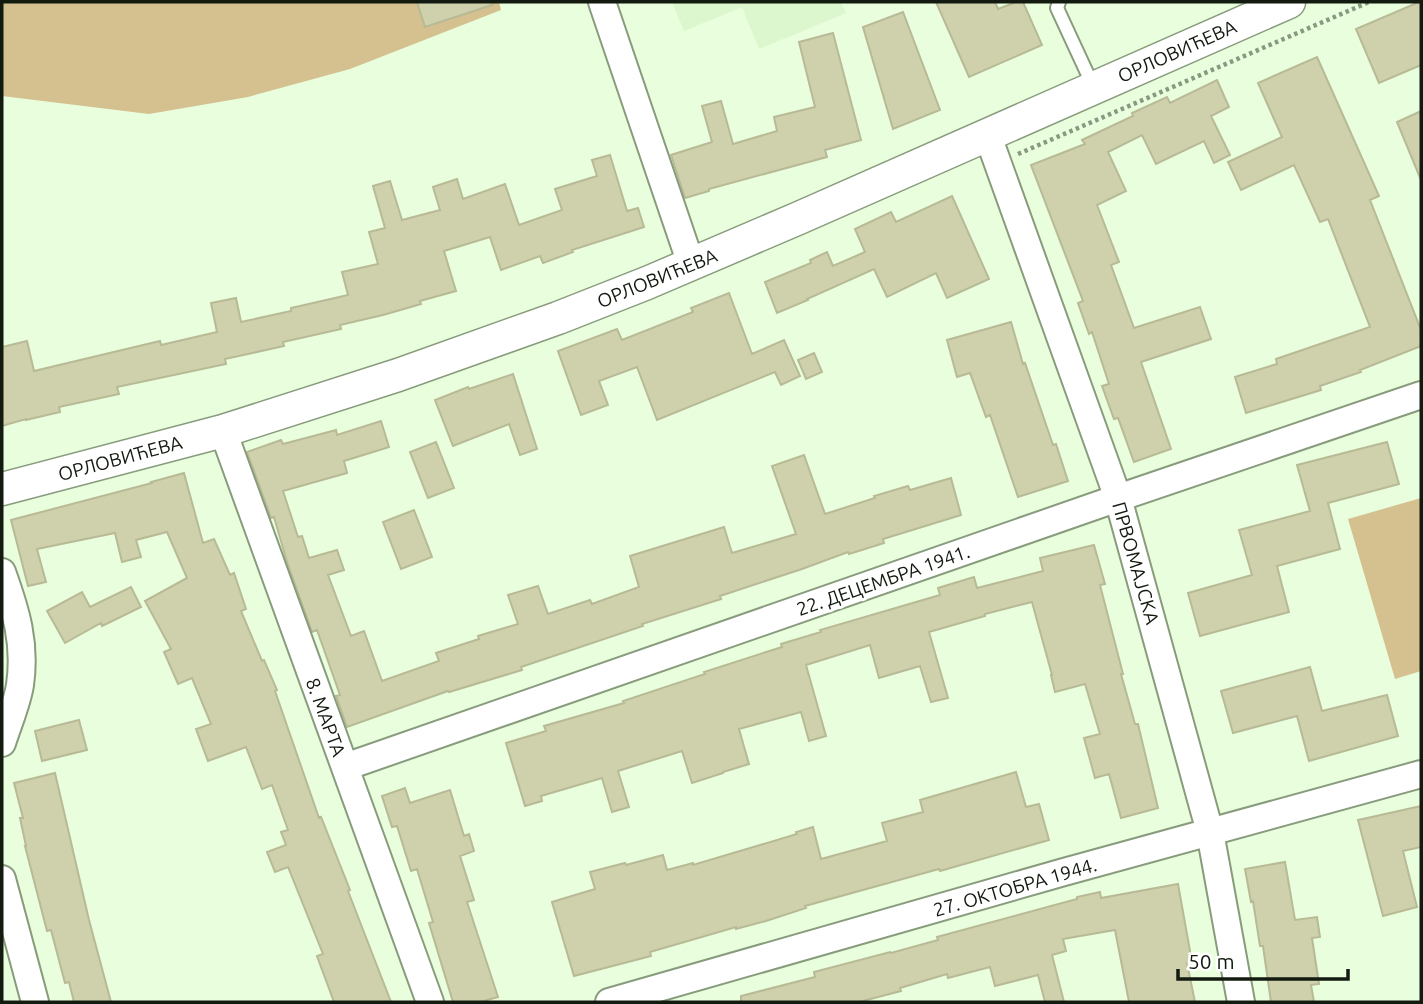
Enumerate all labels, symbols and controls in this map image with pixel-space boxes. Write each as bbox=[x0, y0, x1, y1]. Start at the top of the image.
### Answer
street label: ОРЛОВИЋЕВА bbox=[1114, 15, 1240, 87]
street label: ОРЛОВИЋЕВА bbox=[594, 244, 721, 312]
street label: ОРЛОВИЋЕВА bbox=[56, 431, 185, 485]
street label: ПРВОМАЈСКА bbox=[1108, 499, 1164, 627]
street label: 22. ДЕЦЕМБРА 1941. bbox=[794, 540, 972, 620]
street label: 8. МАРТА bbox=[302, 675, 351, 760]
street label: 27. ОКТОБРА 1944. bbox=[931, 853, 1099, 921]
scale bar bbox=[1178, 937, 1348, 981]
text: 50 m bbox=[1188, 949, 1235, 973]

